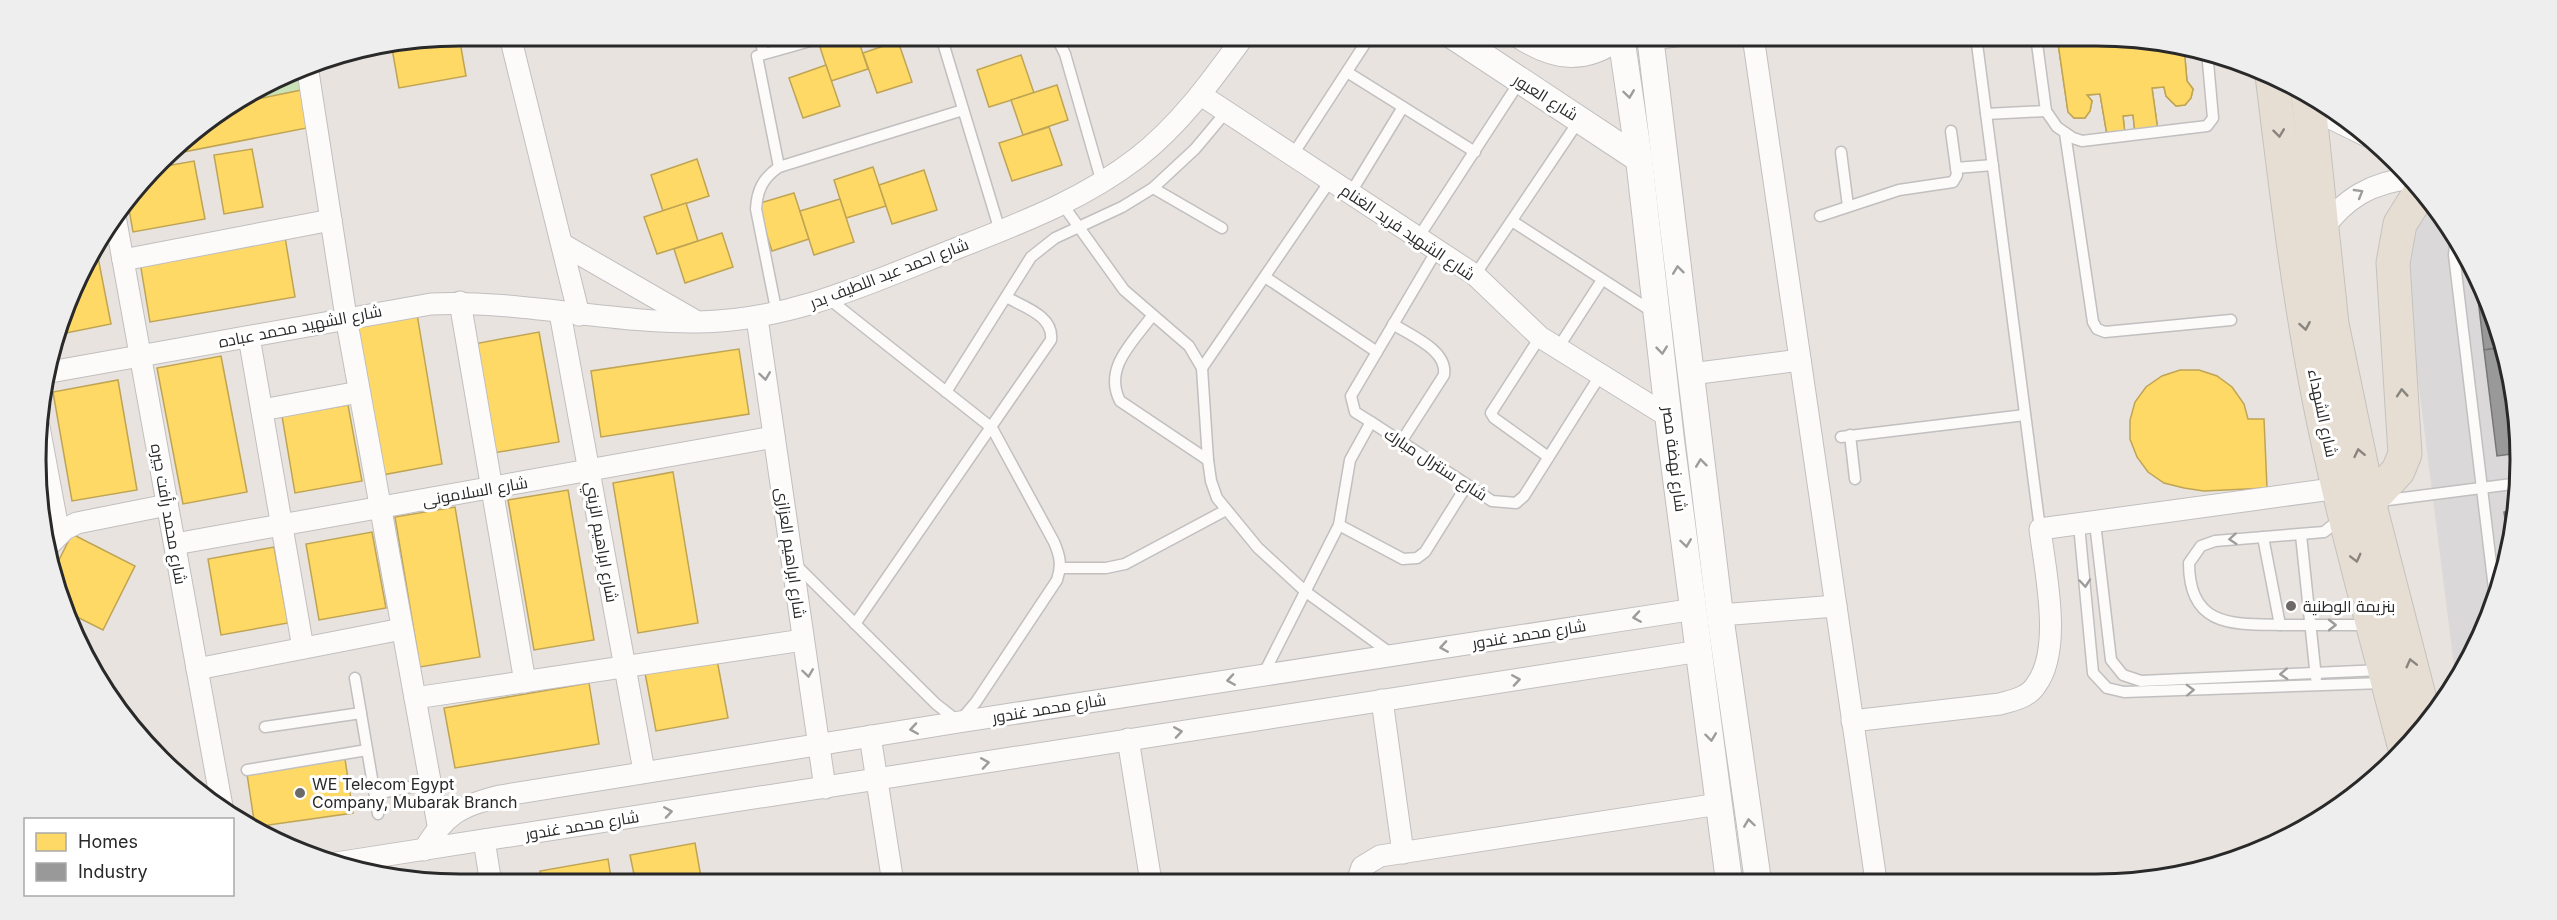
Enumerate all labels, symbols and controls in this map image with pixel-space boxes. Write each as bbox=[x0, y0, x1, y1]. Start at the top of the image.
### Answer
street label: شارع العبور bbox=[1508, 69, 1582, 126]
one-way arrow bbox=[1623, 89, 1635, 98]
one-way arrow bbox=[2273, 128, 2285, 138]
street label: شارع الشهيد فريد الغنام bbox=[1336, 180, 1479, 286]
one-way arrow bbox=[2353, 189, 2364, 200]
street label: شارع احمد عبد اللطيف بدر bbox=[806, 233, 972, 315]
one-way arrow bbox=[1672, 265, 1685, 274]
street label: شارع الشهيد محمد عباده bbox=[217, 300, 384, 354]
one-way arrow bbox=[2299, 321, 2311, 331]
one-way arrow bbox=[1655, 345, 1668, 354]
street label: شارع الشهداء bbox=[2302, 367, 2342, 460]
one-way arrow bbox=[759, 372, 771, 381]
one-way arrow bbox=[2396, 389, 2409, 398]
street label: شارع نهضة مصر bbox=[1657, 404, 1691, 513]
street label: شارع سنترال مبارك bbox=[1380, 423, 1491, 506]
street label: شارع محمد رأفت جيره bbox=[145, 442, 191, 586]
one-way arrow bbox=[2353, 448, 2366, 458]
one-way arrow bbox=[1696, 459, 1708, 468]
street label: شارع السلامونى bbox=[421, 472, 530, 512]
street label: شارع ابراهيم الزيني bbox=[578, 480, 622, 605]
street label: شارع ابراهيم العزازى bbox=[770, 486, 810, 620]
one-way arrow bbox=[2229, 533, 2238, 546]
one-way arrow bbox=[1679, 539, 1691, 548]
one-way arrow bbox=[2348, 552, 2361, 562]
one-way arrow bbox=[2078, 579, 2091, 588]
place label: بنزيمة الوطنية bbox=[2303, 596, 2395, 616]
marker: بنزيمة الوطنية bbox=[2284, 599, 2298, 613]
one-way arrow bbox=[1633, 611, 1642, 623]
street label: شارع محمد غندور bbox=[1470, 615, 1588, 655]
one-way arrow bbox=[2327, 619, 2336, 631]
one-way arrow bbox=[1440, 640, 1450, 653]
one-way arrow bbox=[2405, 658, 2418, 668]
one-way arrow bbox=[2280, 668, 2289, 681]
one-way arrow bbox=[801, 669, 814, 678]
one-way arrow bbox=[1226, 674, 1236, 686]
one-way arrow bbox=[1511, 674, 1521, 686]
one-way arrow bbox=[2186, 683, 2195, 696]
street label: شارع محمد غندور bbox=[990, 689, 1108, 729]
one-way arrow bbox=[909, 722, 919, 735]
one-way arrow bbox=[1173, 726, 1183, 738]
one-way arrow bbox=[1704, 732, 1717, 741]
one-way arrow bbox=[981, 757, 990, 769]
place label: WE Telecom Egypt Company, Mubarak Branch bbox=[312, 774, 518, 812]
marker: WE Telecom Egypt Company, Mubarak Branch bbox=[293, 786, 307, 800]
street label: شارع محمد غندور bbox=[523, 806, 641, 846]
one-way arrow bbox=[663, 806, 673, 819]
legend bbox=[24, 818, 234, 896]
one-way arrow bbox=[1744, 819, 1756, 828]
text: Homes bbox=[78, 831, 138, 852]
text: Industry bbox=[78, 861, 148, 882]

